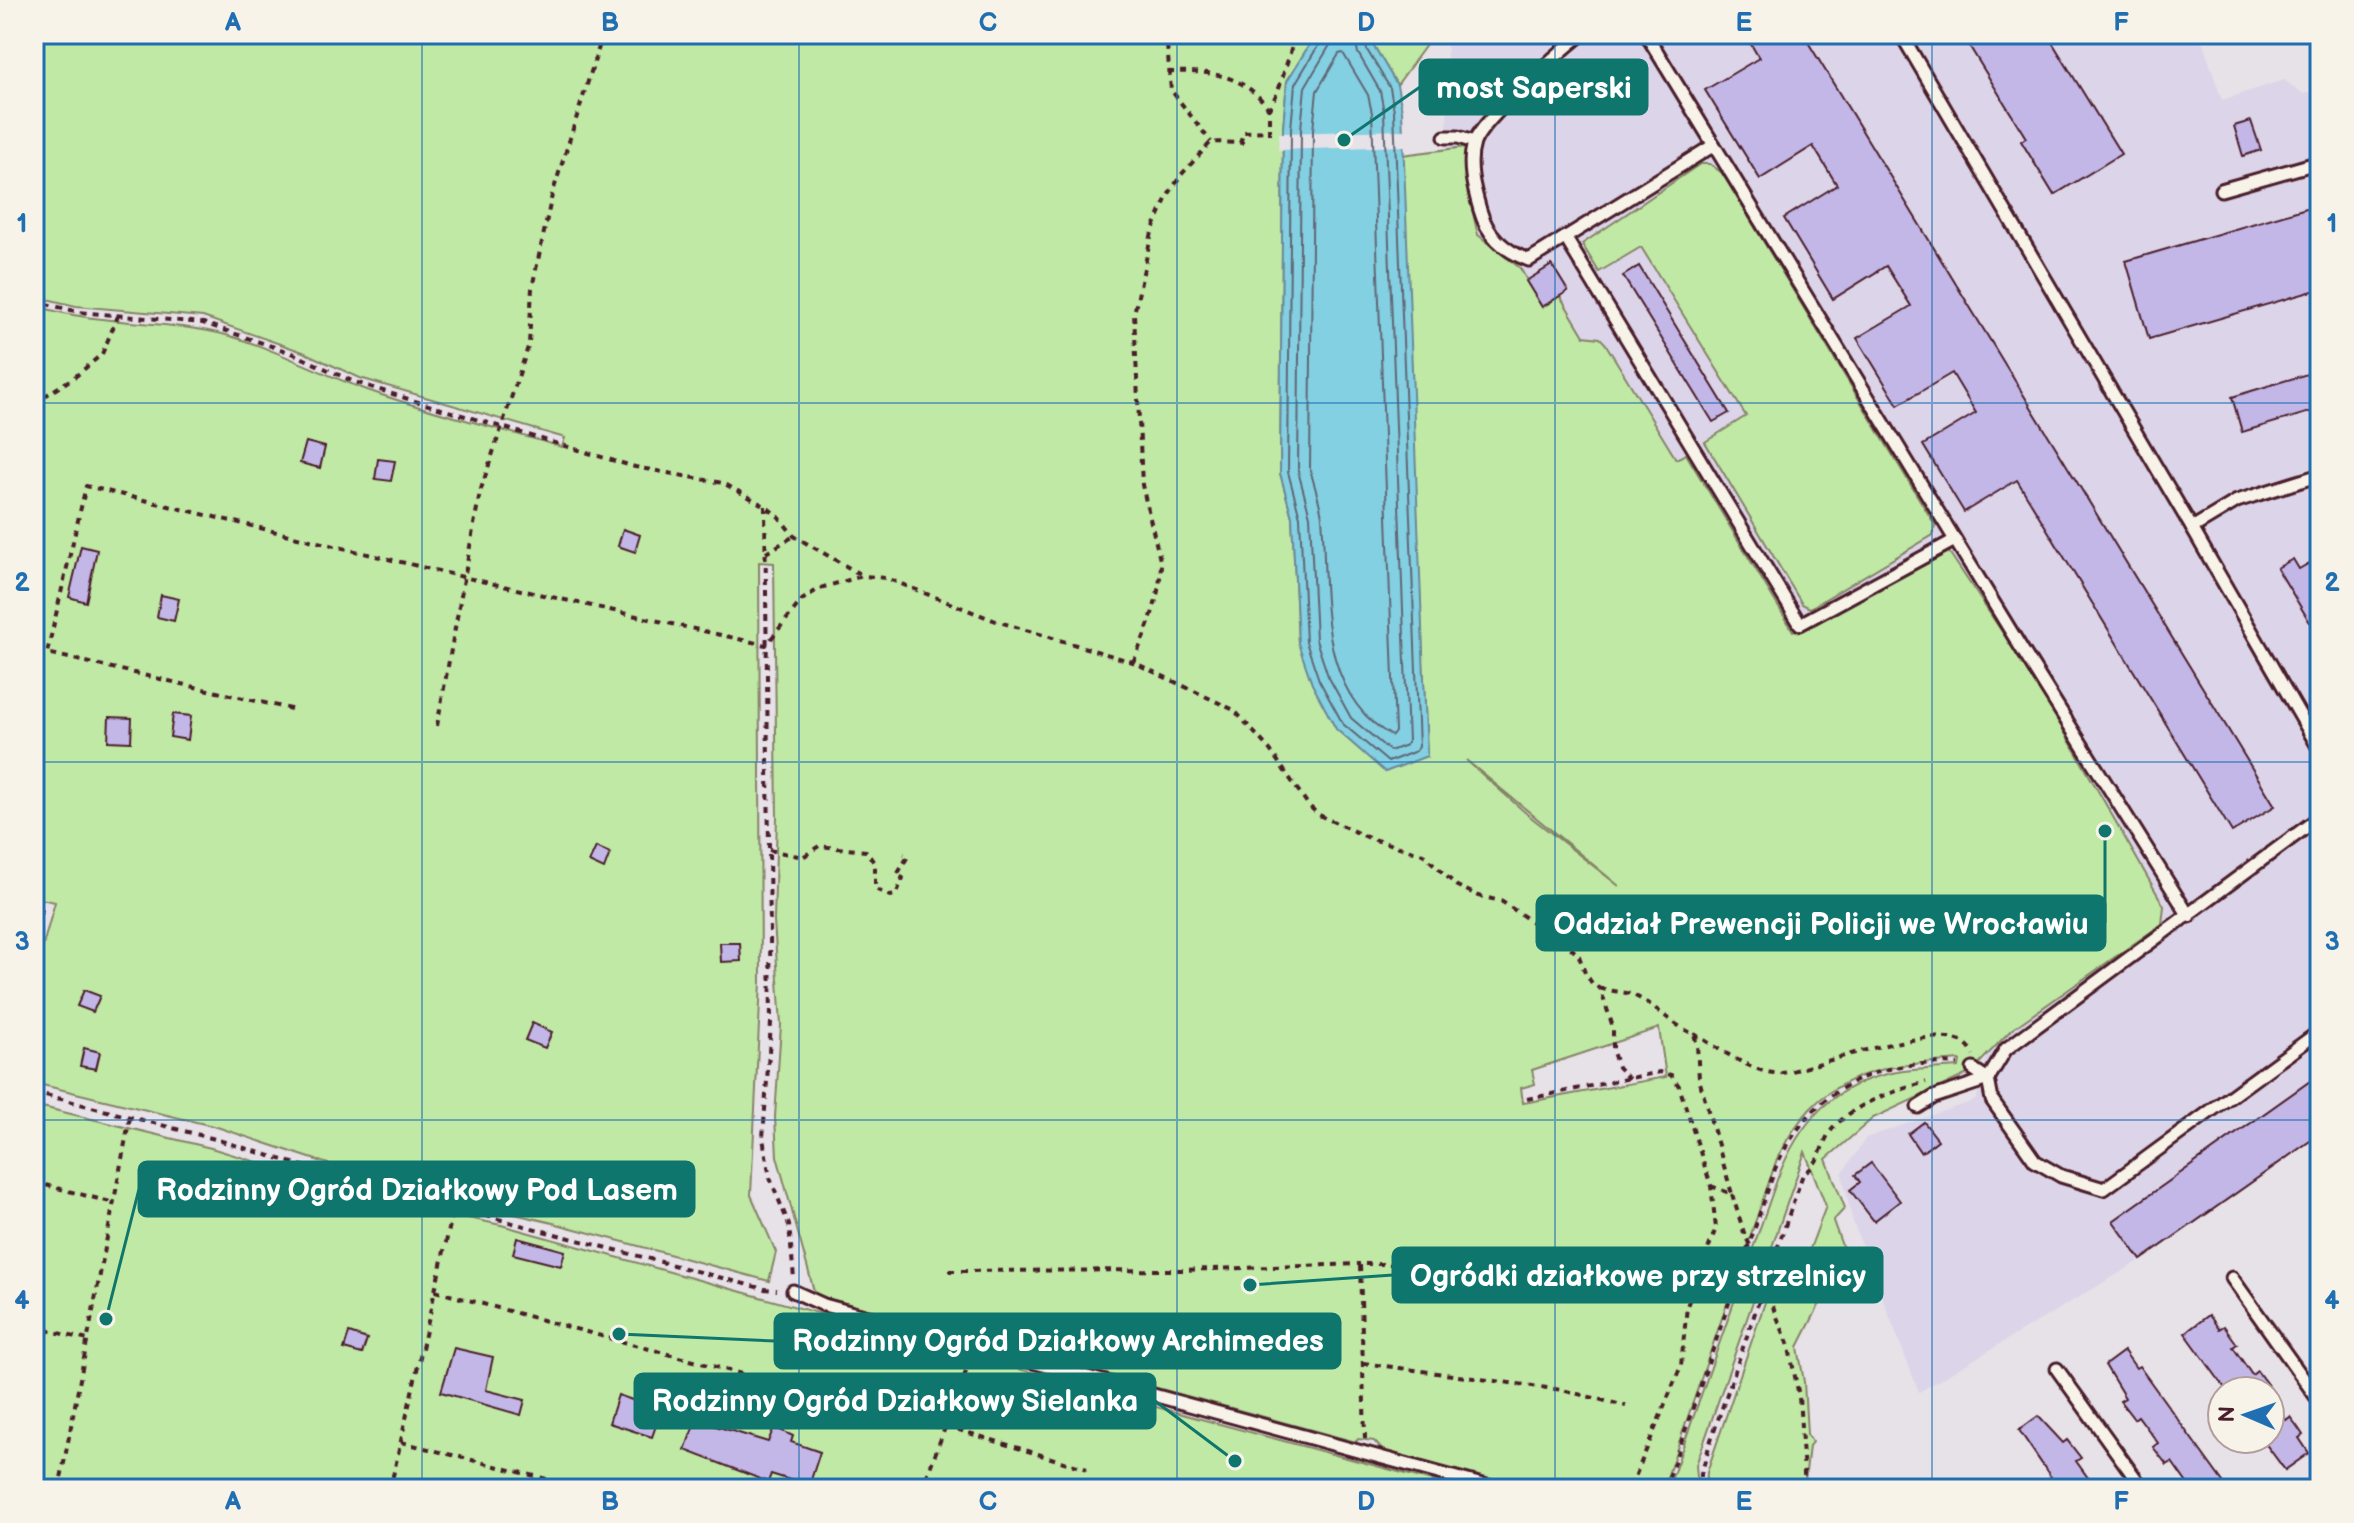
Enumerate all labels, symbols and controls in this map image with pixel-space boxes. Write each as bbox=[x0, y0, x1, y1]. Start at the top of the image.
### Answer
text: A bbox=[224, 8, 241, 39]
text: B bbox=[601, 8, 619, 39]
text: C bbox=[979, 8, 997, 39]
text: D bbox=[1357, 8, 1375, 39]
text: E bbox=[1736, 8, 1753, 39]
text: F bbox=[2113, 8, 2129, 39]
callout: most Saperski bbox=[1420, 60, 1647, 114]
text: most Saperski bbox=[1436, 71, 1632, 107]
text: 1 bbox=[17, 209, 27, 240]
text: 1 bbox=[2327, 209, 2337, 240]
text: 2 bbox=[14, 568, 30, 599]
text: 2 bbox=[2324, 568, 2340, 599]
callout: Oddział Prewencji Policji we Wrocławiu bbox=[1537, 896, 2105, 950]
text: Oddział Prewencji Policji we Wrocławiu bbox=[1553, 907, 2089, 943]
text: 3 bbox=[14, 927, 30, 958]
text: 3 bbox=[2324, 927, 2340, 958]
callout: Rodzinny Ogród Działkowy Pod Lasem bbox=[139, 1162, 694, 1216]
text: Rodzinny Ogród Działkowy Pod Lasem bbox=[156, 1173, 678, 1209]
callout: Ogródki działkowe przy strzelnicy bbox=[1393, 1248, 1882, 1302]
text: Ogródki działkowe przy strzelnicy bbox=[1410, 1259, 1866, 1295]
text: 4 bbox=[14, 1286, 30, 1317]
text: 4 bbox=[2324, 1286, 2340, 1317]
callout: Rodzinny Ogród Działkowy Archimedes bbox=[775, 1314, 1340, 1368]
text: Rodzinny Ogród Działkowy Archimedes bbox=[792, 1324, 1324, 1360]
callout: Rodzinny Ogród Działkowy Sielanka bbox=[635, 1374, 1155, 1428]
north arrow bbox=[2206, 1375, 2286, 1455]
text: Rodzinny Ogród Działkowy Sielanka bbox=[652, 1384, 1138, 1420]
text: N bbox=[2214, 1406, 2241, 1423]
text: A bbox=[224, 1487, 241, 1518]
text: B bbox=[601, 1487, 619, 1518]
text: C bbox=[979, 1487, 997, 1518]
text: D bbox=[1357, 1487, 1375, 1518]
text: E bbox=[1736, 1487, 1753, 1518]
text: F bbox=[2113, 1487, 2129, 1518]

